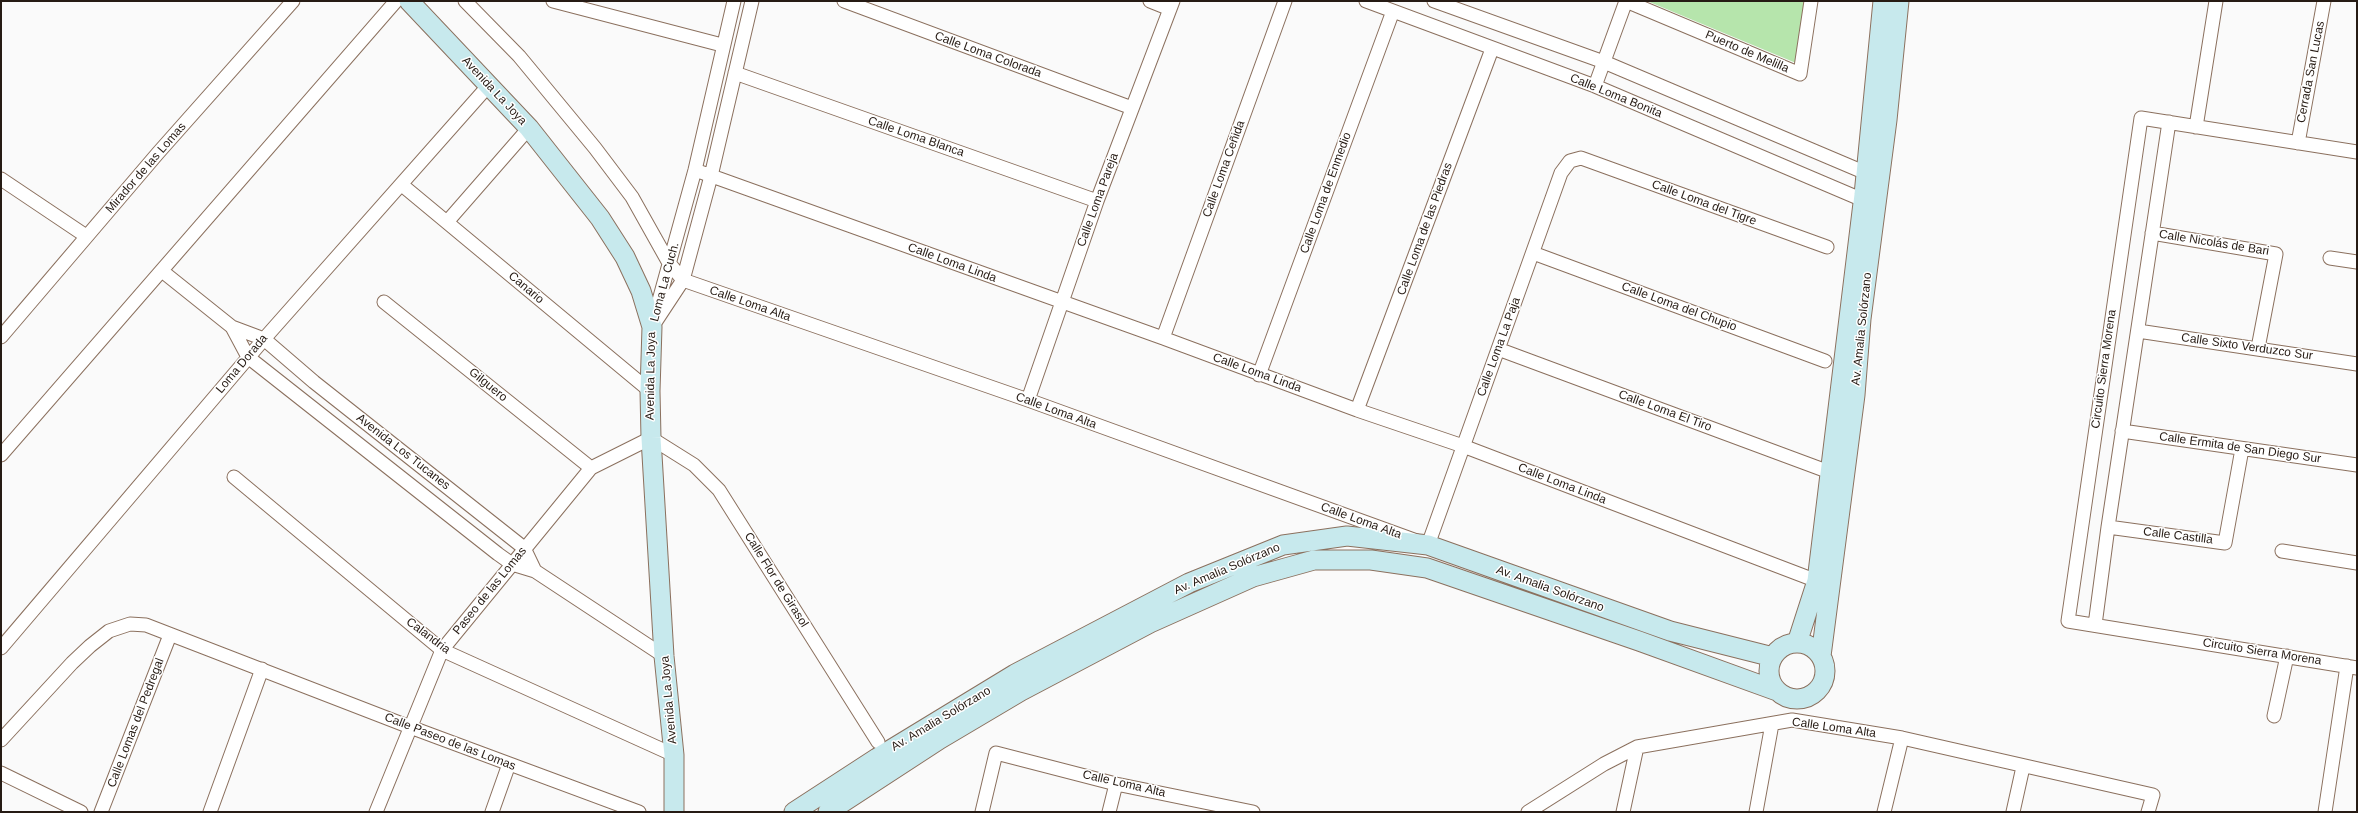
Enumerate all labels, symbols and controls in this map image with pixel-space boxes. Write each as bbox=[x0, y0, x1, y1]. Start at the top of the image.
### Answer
street label: Cerrada San Lucas bbox=[2294, 20, 2328, 124]
street label: Puerto de Melilla bbox=[1703, 28, 1791, 76]
street label: Calle Loma Colorada bbox=[933, 29, 1043, 81]
street label: Avenida La Joya bbox=[459, 54, 529, 128]
street label: Calle Loma Bonita bbox=[1568, 71, 1664, 121]
street label: Calle Loma Blanca bbox=[866, 114, 966, 160]
street label: Calle Loma Ceñida bbox=[1200, 119, 1248, 219]
street label: Mirador de las Lomas bbox=[103, 120, 189, 216]
street label: Calle Loma de Enmedio bbox=[1297, 130, 1355, 256]
street label: Calle Loma Pareja bbox=[1074, 151, 1122, 249]
street label: Calle Loma de las Piedras bbox=[1394, 161, 1456, 297]
street label: Calle Loma del Tigre bbox=[1650, 177, 1758, 229]
street label: Calle Nicolás de Bari bbox=[2158, 227, 2270, 259]
street label: Calle Loma Linda bbox=[906, 240, 998, 286]
street label: Loma La Cuch. bbox=[648, 241, 682, 323]
street label: Canario bbox=[505, 269, 547, 307]
street label: Av. Amalia Solórzano bbox=[1849, 272, 1875, 386]
street label: Calle Loma del Chupio bbox=[1619, 279, 1739, 335]
street label: Calle Loma Alta bbox=[708, 283, 792, 325]
street label: Calle Loma La Paja bbox=[1474, 295, 1524, 399]
street label: Circuito Sierra Morena bbox=[2089, 309, 2119, 429]
street label: Calle Sixto Verduzco Sur bbox=[2180, 331, 2314, 363]
street label: Loma Dorada bbox=[213, 332, 271, 396]
street label: Avenida La Joya bbox=[643, 332, 659, 420]
street label: Calle Loma Linda bbox=[1211, 350, 1303, 396]
street label: Gilguero bbox=[466, 365, 510, 405]
street label: Calle Loma El Tiro bbox=[1616, 387, 1714, 435]
street label: Calle Loma Alta bbox=[1014, 390, 1098, 432]
street label: Avenida Los Tucanes bbox=[353, 411, 453, 493]
street label: Calle Ermita de San Diego Sur bbox=[2158, 429, 2322, 467]
street label: Calle Loma Linda bbox=[1516, 461, 1608, 507]
street label: Calle Loma Alta bbox=[1319, 500, 1403, 542]
street label: Calle Castilla bbox=[2142, 525, 2214, 547]
street label: Calle Flor de Girasol bbox=[741, 530, 811, 630]
street label: Av. Amalia Solórzano bbox=[1172, 540, 1282, 598]
street label: Paseo de las Lomas bbox=[450, 544, 530, 638]
street label: Av. Amalia Solórzano bbox=[1494, 563, 1606, 615]
street label: Calandria bbox=[403, 615, 453, 657]
street label: Circuito Sierra Morena bbox=[2202, 635, 2322, 669]
street label: Avenida La Joya bbox=[658, 655, 680, 745]
street label: Calle Lomas del Pedregal bbox=[105, 656, 167, 790]
street label: Av. Amalia Solórzano bbox=[889, 684, 993, 754]
street label: Calle Paseo de las Lomas bbox=[382, 710, 518, 774]
street label: Calle Loma Alta bbox=[1791, 715, 1877, 741]
street label: Calle Loma Alta bbox=[1081, 767, 1167, 801]

